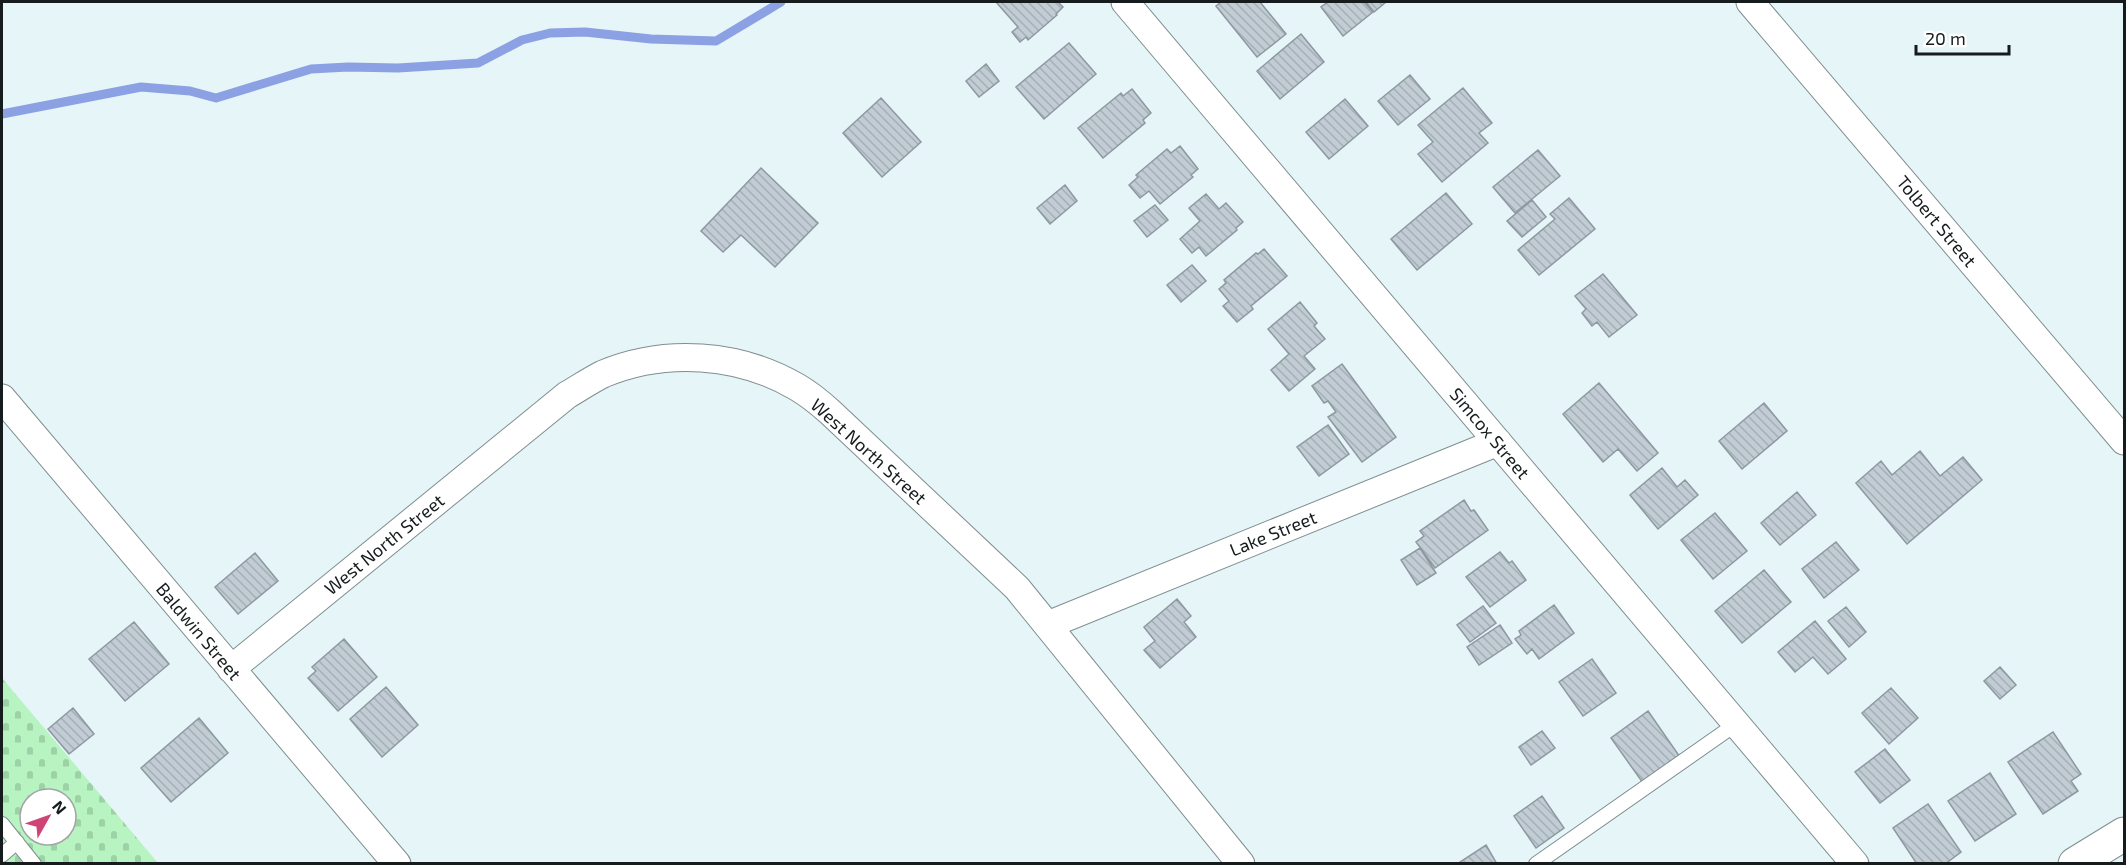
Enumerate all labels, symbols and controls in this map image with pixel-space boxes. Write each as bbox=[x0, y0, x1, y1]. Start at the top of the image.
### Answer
scale bar bbox=[1916, 18, 2009, 56]
text: 20 m bbox=[1925, 27, 1966, 49]
street label: Tolbert Street bbox=[1893, 171, 1982, 271]
street label: Simcox Street bbox=[1445, 383, 1535, 483]
street label: West North Street bbox=[807, 393, 931, 509]
street label: West North Street bbox=[320, 489, 449, 599]
street label: Lake Street bbox=[1226, 506, 1320, 560]
street label: Baldwin Street bbox=[152, 578, 246, 684]
north arrow bbox=[18, 787, 78, 847]
text: N bbox=[49, 797, 71, 818]

